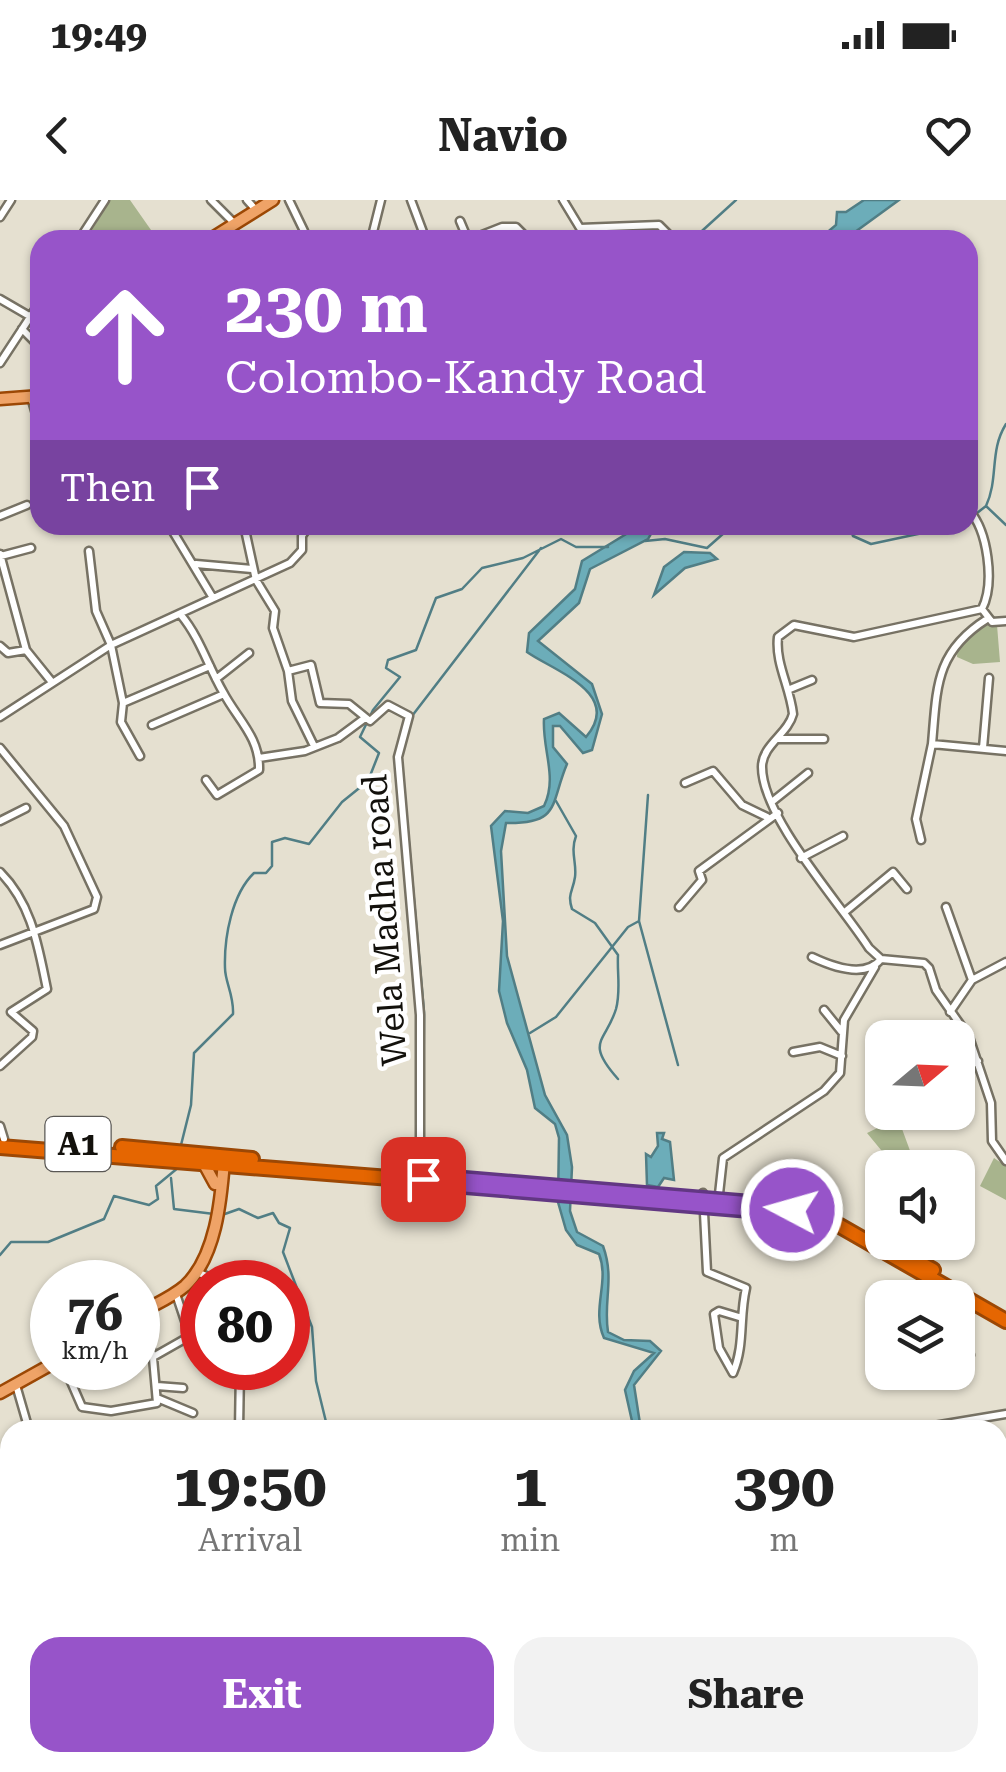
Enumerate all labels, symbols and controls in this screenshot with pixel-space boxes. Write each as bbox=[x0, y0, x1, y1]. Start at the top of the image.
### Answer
text: 19:49 bbox=[50, 13, 147, 57]
icon: back bbox=[30, 108, 85, 163]
icon: heart bbox=[921, 108, 976, 163]
text: Navio bbox=[438, 109, 568, 162]
text: 230 m bbox=[225, 267, 428, 349]
icon: ahead bbox=[60, 270, 190, 400]
text: Colombo-Kandy Road bbox=[225, 351, 706, 404]
icon: arrive bbox=[175, 460, 230, 515]
text: Then bbox=[60, 466, 155, 510]
street label: Wela Madha road bbox=[354, 773, 416, 1067]
north arrow bbox=[865, 1020, 975, 1130]
map controls bbox=[865, 1020, 975, 1390]
road number: A1 bbox=[46, 1117, 110, 1171]
pin bbox=[381, 1137, 466, 1222]
button: sound bbox=[865, 1150, 975, 1260]
icon: arrive bbox=[396, 1152, 451, 1207]
position arrow bbox=[740, 1158, 844, 1262]
speed limit sign: 80 bbox=[180, 1260, 310, 1390]
button: layers bbox=[865, 1280, 975, 1390]
text: 76 bbox=[67, 1284, 123, 1342]
text: km/h bbox=[62, 1336, 128, 1365]
text: 19:50 bbox=[173, 1450, 327, 1521]
text: 1 bbox=[513, 1450, 547, 1521]
text: 390 bbox=[734, 1450, 835, 1521]
text: Arrival bbox=[198, 1521, 302, 1559]
text: min bbox=[500, 1521, 560, 1559]
text: m bbox=[770, 1521, 799, 1559]
button: Exit bbox=[30, 1637, 494, 1752]
button: Share bbox=[514, 1637, 978, 1752]

